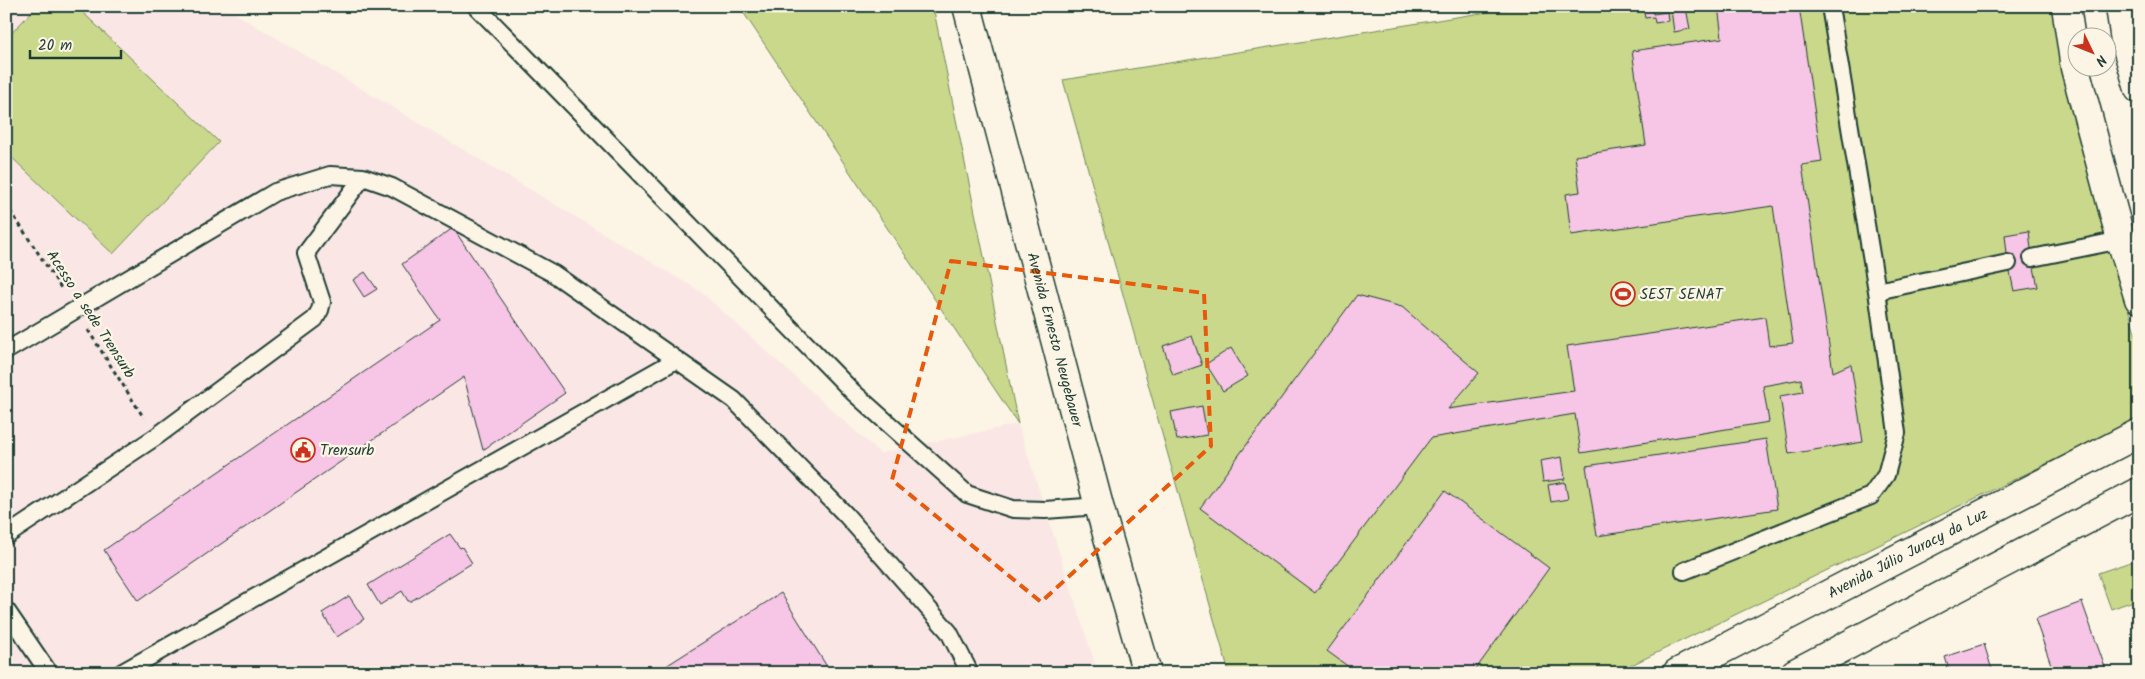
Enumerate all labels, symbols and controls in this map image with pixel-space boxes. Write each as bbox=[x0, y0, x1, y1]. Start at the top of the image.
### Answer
scale bar bbox=[30, 28, 121, 60]
north arrow bbox=[2068, 28, 2118, 78]
text: 20 m bbox=[38, 34, 72, 58]
text: N bbox=[2090, 49, 2112, 71]
street label: Acesso a sede Trensurb bbox=[40, 246, 141, 384]
street label: Avenida Ernesto Neugebauer bbox=[1020, 250, 1089, 431]
sports icon: SEST SENAT bbox=[1610, 281, 1636, 307]
place label: SEST SENAT bbox=[1640, 283, 1725, 307]
public building icon: Trensurb bbox=[290, 437, 316, 463]
place label: Trensurb bbox=[320, 439, 374, 463]
street label: Avenida Júlio Juracy da Luz bbox=[1824, 502, 1993, 606]

